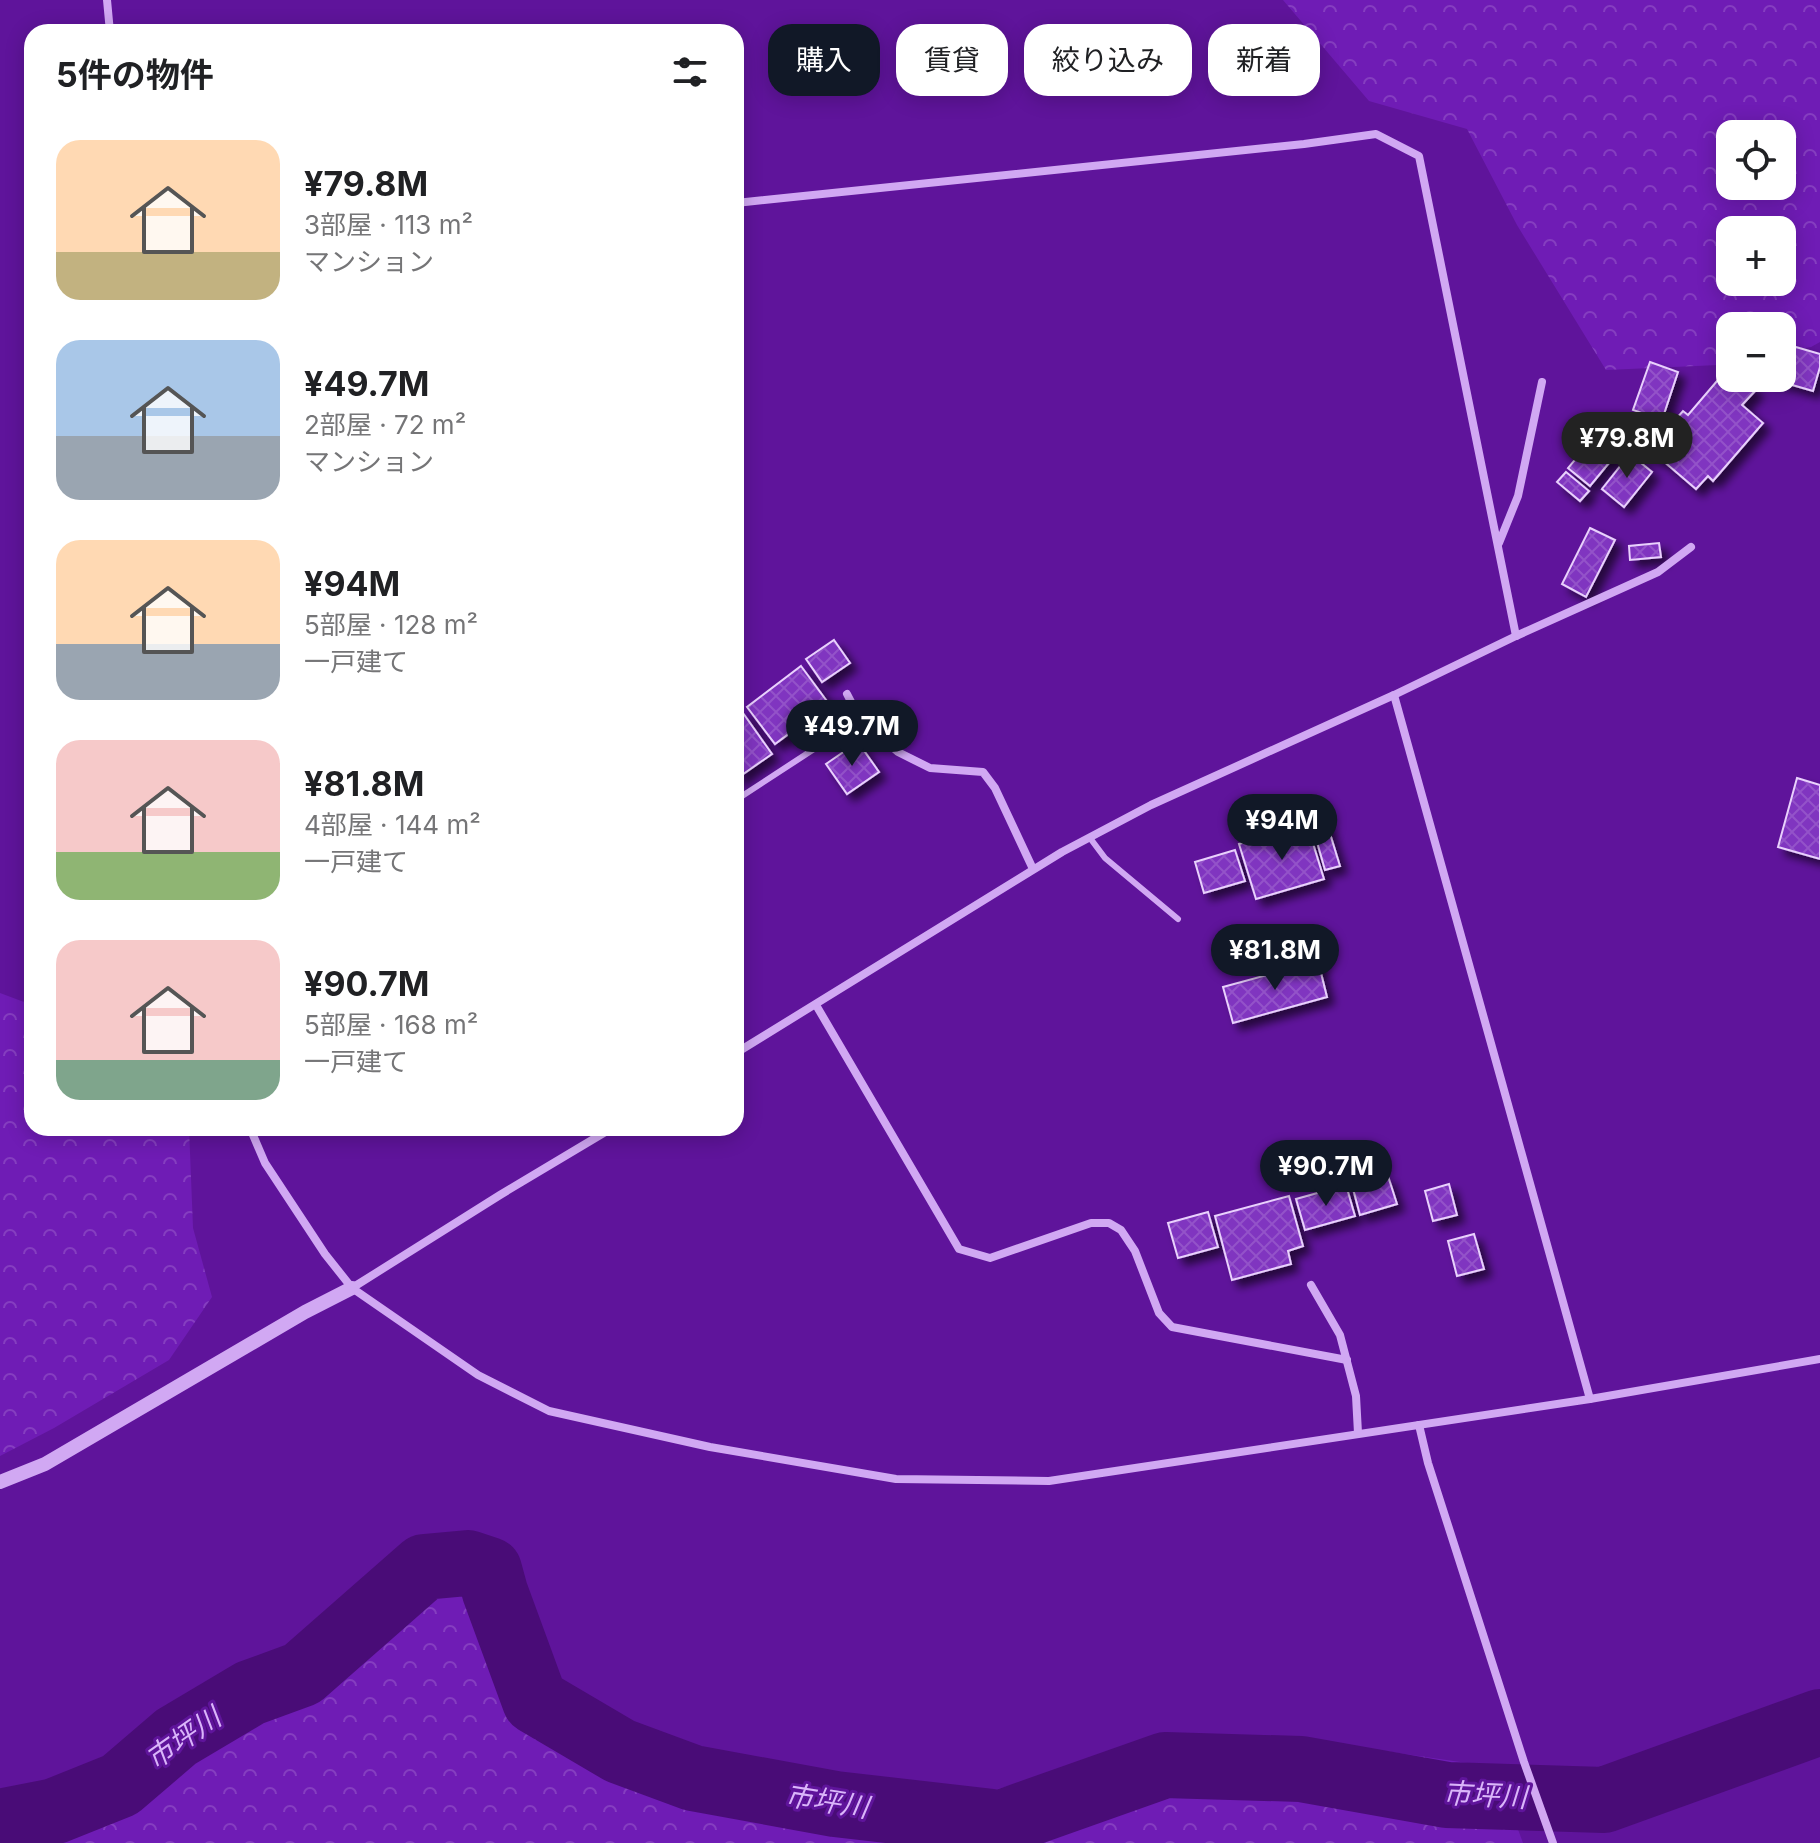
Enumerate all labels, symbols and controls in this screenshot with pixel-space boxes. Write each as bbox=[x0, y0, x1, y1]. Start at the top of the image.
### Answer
chip: 購入 bbox=[768, 24, 880, 96]
chip: 賃貸 bbox=[896, 24, 1008, 96]
chip: 絞り込み bbox=[1024, 24, 1192, 96]
chip: 新着 bbox=[1208, 24, 1320, 96]
icon: filters bbox=[668, 50, 712, 94]
text: 5件の物件 bbox=[56, 54, 214, 95]
map controls bbox=[1716, 120, 1796, 392]
button: locate bbox=[1716, 120, 1796, 200]
text: ¥79.8M bbox=[304, 163, 428, 204]
icon: home bbox=[120, 172, 216, 268]
text: 3部屋 · 113 m² bbox=[304, 209, 473, 240]
button: + bbox=[1716, 216, 1796, 296]
text: マンション bbox=[304, 246, 434, 277]
button: − bbox=[1716, 312, 1796, 392]
text: ¥49.7M bbox=[304, 363, 429, 404]
icon: home bbox=[120, 372, 216, 468]
text: 2部屋 · 72 m² bbox=[304, 409, 466, 440]
pin: ¥79.8M bbox=[1562, 412, 1692, 480]
text: ¥79.8M bbox=[1580, 422, 1674, 453]
text: マンション bbox=[304, 446, 434, 477]
text: ¥94M bbox=[304, 563, 400, 604]
icon: home bbox=[120, 572, 216, 668]
text: 5部屋 · 128 m² bbox=[304, 609, 478, 640]
text: 一戸建て bbox=[304, 646, 408, 677]
pin: ¥49.7M bbox=[787, 700, 917, 768]
text: ¥49.7M bbox=[804, 710, 900, 741]
text: ¥81.8M bbox=[304, 763, 424, 804]
icon: home bbox=[120, 772, 216, 868]
pin: ¥94M bbox=[1235, 794, 1329, 862]
text: ¥94M bbox=[1245, 804, 1319, 835]
text: 4部屋 · 144 m² bbox=[304, 809, 481, 840]
text: 一戸建て bbox=[304, 846, 408, 877]
pin: ¥81.8M bbox=[1210, 924, 1340, 992]
text: ¥81.8M bbox=[1229, 934, 1321, 965]
text: ¥90.7M bbox=[304, 963, 429, 1004]
icon: home bbox=[120, 972, 216, 1068]
text: 5部屋 · 168 m² bbox=[304, 1009, 478, 1040]
text: 一戸建て bbox=[304, 1046, 408, 1077]
pin: ¥90.7M bbox=[1261, 1140, 1391, 1208]
text: ¥90.7M bbox=[1278, 1150, 1374, 1181]
water label: 市坪川 bbox=[139, 1698, 230, 1776]
water label: 市坪川 bbox=[1442, 1776, 1531, 1814]
water label: 市坪川 bbox=[783, 1778, 874, 1825]

